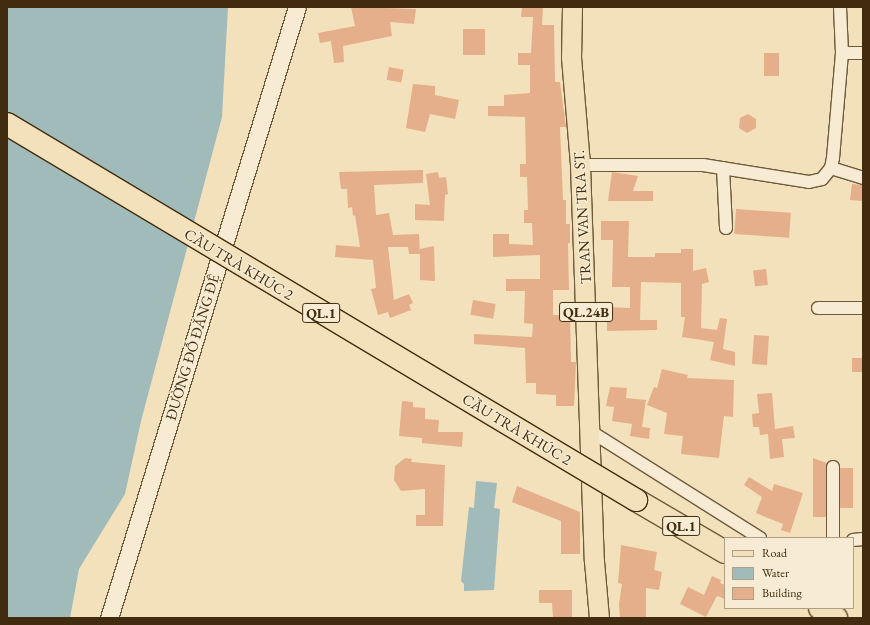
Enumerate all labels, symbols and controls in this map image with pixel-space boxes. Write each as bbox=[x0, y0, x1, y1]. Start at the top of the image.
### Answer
street label: TRAN VAN TRA ST. bbox=[570, 150, 594, 284]
street label: CẦU TRÀ KHÚC 2 bbox=[181, 224, 297, 304]
street label: ĐƯỜNG ĐỖ ĐĂNG ĐỆ bbox=[161, 272, 223, 422]
road number: QL.24B bbox=[559, 300, 613, 324]
road number: QL.1 bbox=[302, 301, 340, 325]
street label: CẦU TRÀ KHÚC 2 bbox=[459, 389, 575, 469]
road number: QL.1 bbox=[662, 514, 700, 538]
legend bbox=[724, 537, 854, 609]
text: Road bbox=[762, 545, 787, 561]
text: Water bbox=[762, 565, 789, 581]
text: Building bbox=[762, 585, 802, 601]

